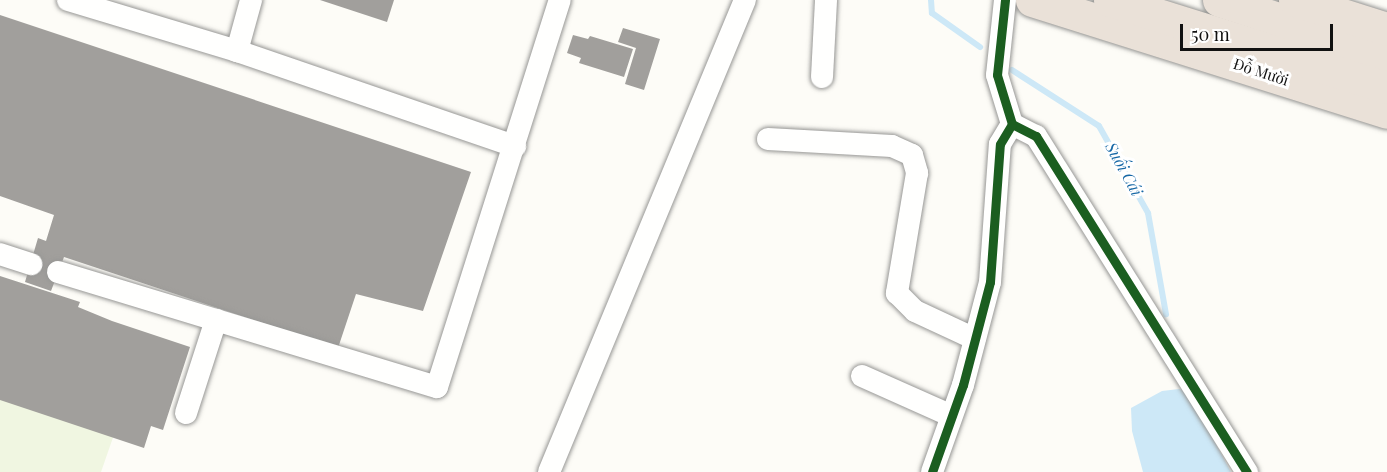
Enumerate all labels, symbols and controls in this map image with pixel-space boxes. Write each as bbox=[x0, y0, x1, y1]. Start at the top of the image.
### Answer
scale bar bbox=[1183, 12, 1336, 50]
text: 50 m bbox=[1191, 22, 1230, 46]
street label: Đỗ Mười bbox=[1231, 55, 1291, 89]
water label: Suối Cái bbox=[1101, 139, 1147, 199]

